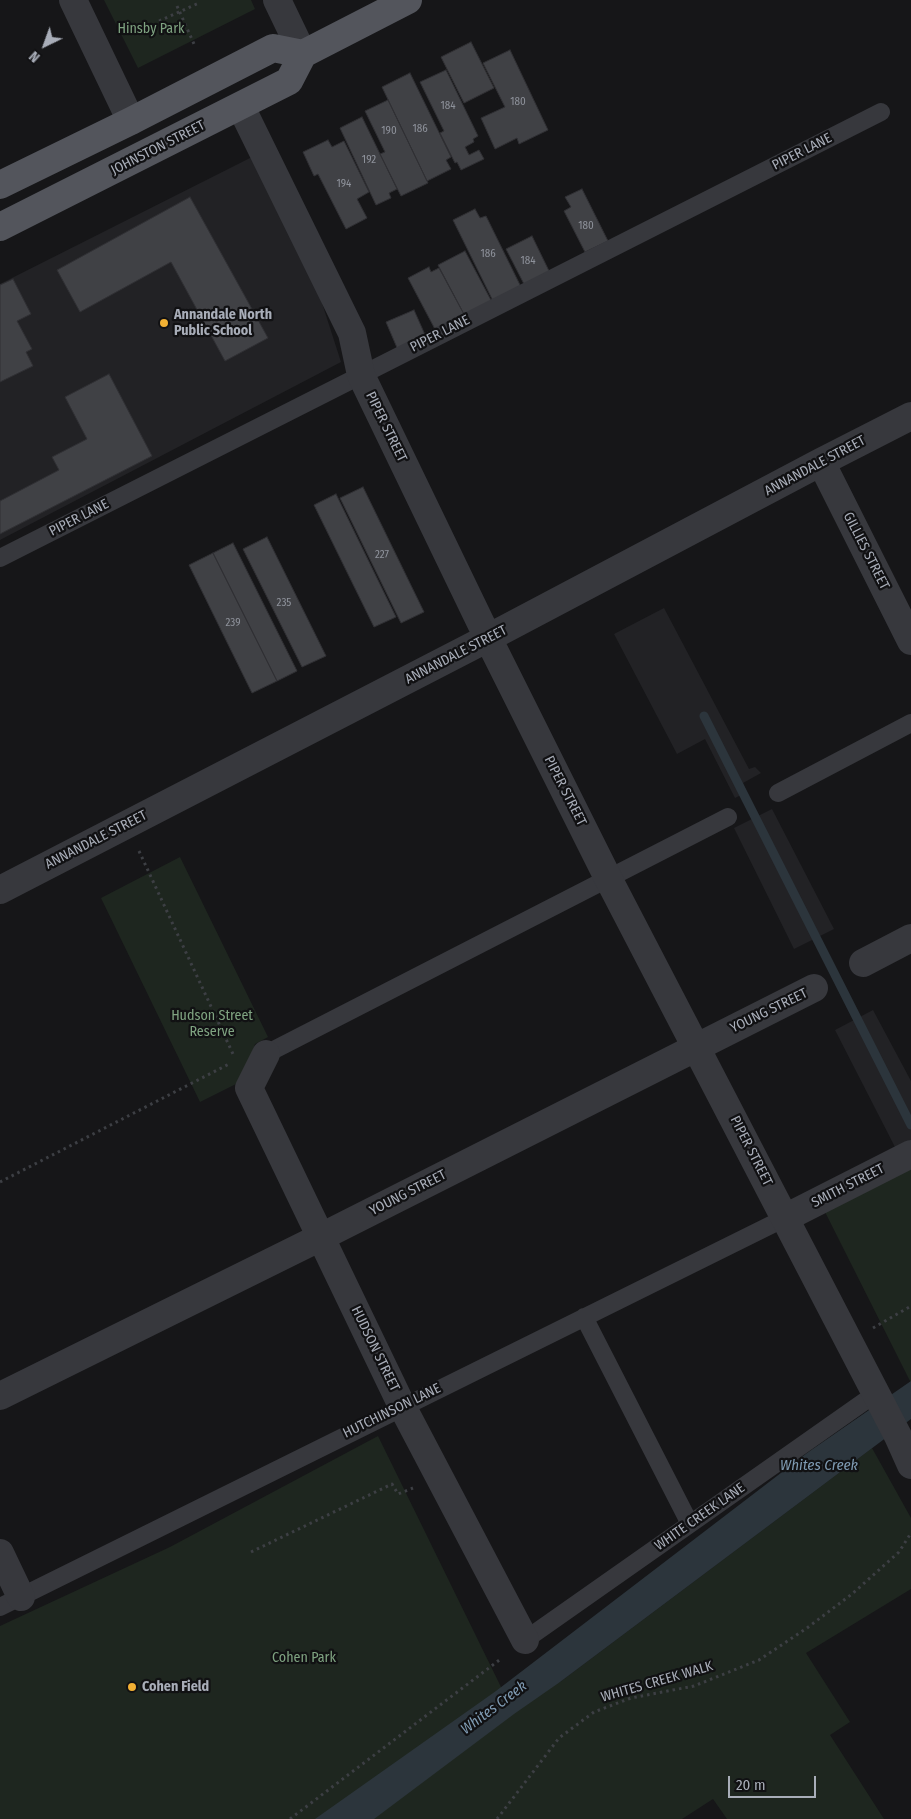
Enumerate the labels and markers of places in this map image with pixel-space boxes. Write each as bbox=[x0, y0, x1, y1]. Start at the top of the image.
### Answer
place label: Annandale North Public School bbox=[174, 307, 272, 340]
marker: Annandale North Public School bbox=[158, 317, 170, 329]
place label: Cohen Field bbox=[142, 1679, 209, 1695]
marker: Cohen Field bbox=[126, 1681, 138, 1693]

